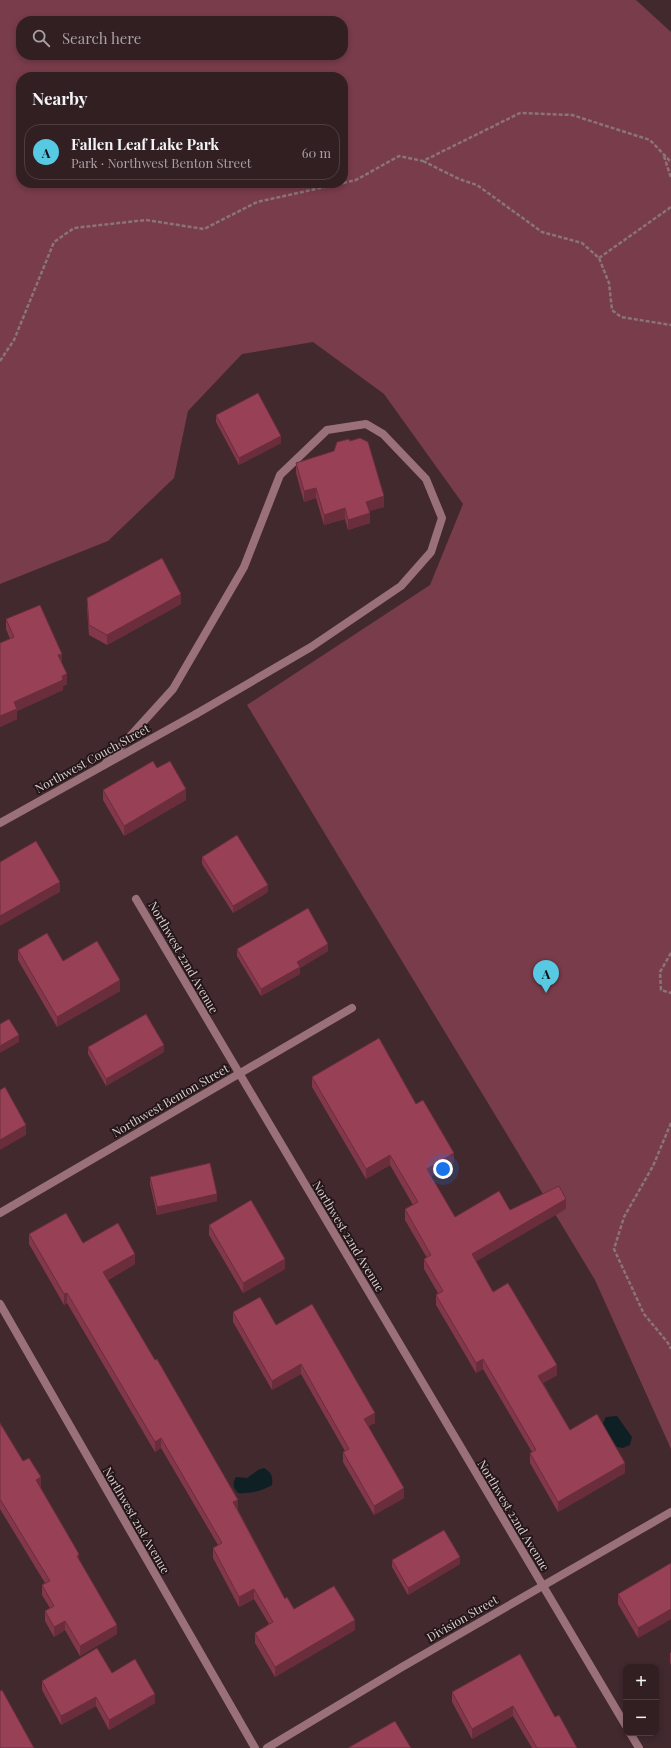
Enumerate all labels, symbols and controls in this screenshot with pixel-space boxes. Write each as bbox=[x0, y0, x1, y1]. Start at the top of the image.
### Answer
search box bbox=[16, 16, 348, 60]
icon: search bbox=[30, 27, 52, 49]
text: Search here bbox=[62, 28, 141, 48]
text: Nearby bbox=[32, 87, 87, 109]
text: Fallen Leaf Lake Park bbox=[71, 134, 219, 154]
text: A bbox=[42, 144, 50, 161]
text: 60 m bbox=[302, 144, 331, 161]
text: Park · Northwest Benton Street bbox=[71, 154, 251, 171]
street label: Northwest Couch Street bbox=[32, 719, 153, 796]
street label: Northwest 22nd Avenue bbox=[145, 898, 223, 1016]
pin: A bbox=[533, 960, 559, 993]
street label: Northwest Benton Street bbox=[108, 1059, 232, 1140]
your location bbox=[433, 1159, 453, 1179]
street label: Northwest 22nd Avenue bbox=[309, 1178, 389, 1294]
street label: Northwest 22nd Avenue bbox=[474, 1457, 554, 1573]
street label: Northwest 21st Avenue bbox=[100, 1464, 174, 1576]
street label: Division Street bbox=[424, 1591, 501, 1645]
map controls bbox=[623, 1664, 659, 1736]
button: + bbox=[623, 1664, 659, 1700]
button: − bbox=[623, 1700, 659, 1736]

